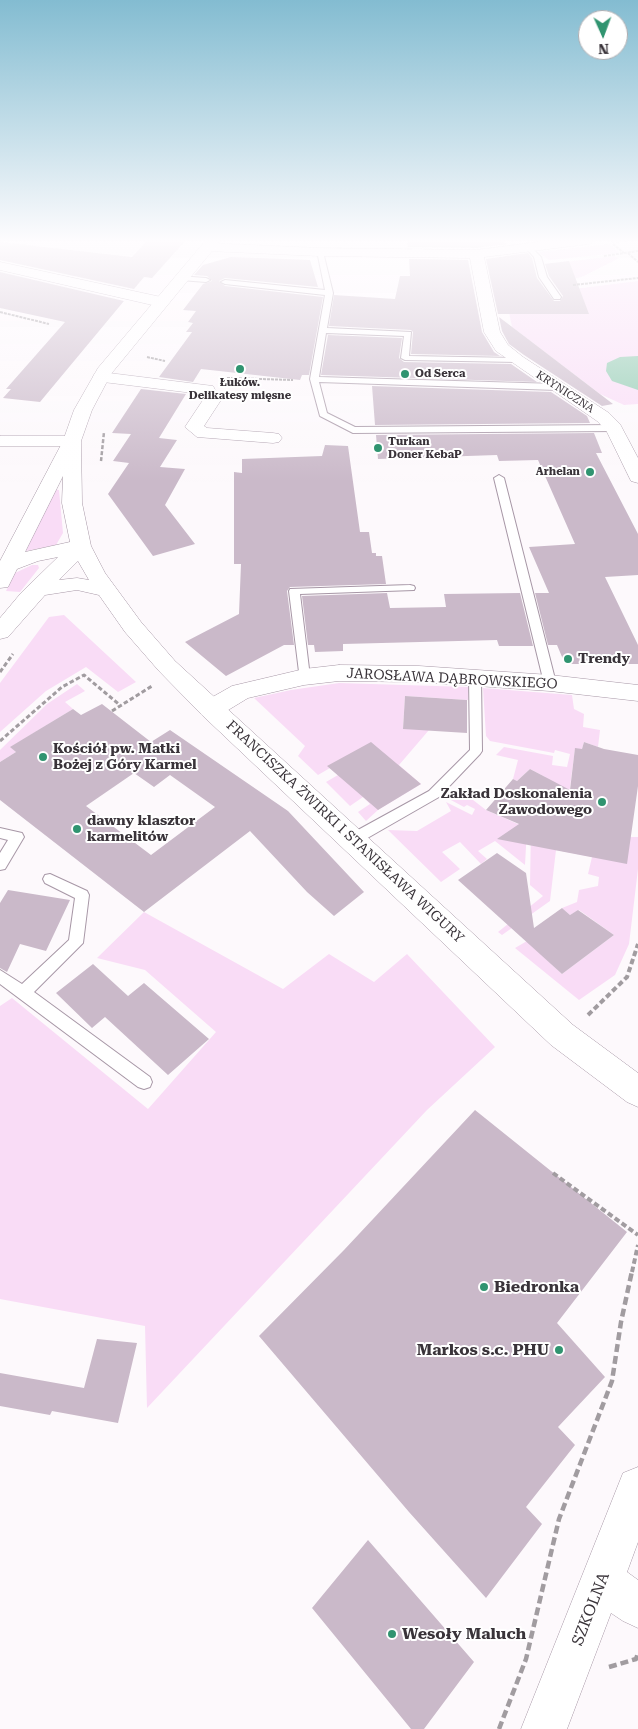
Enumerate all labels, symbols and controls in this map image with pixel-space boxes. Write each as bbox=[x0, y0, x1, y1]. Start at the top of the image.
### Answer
north arrow bbox=[578, 10, 628, 60]
text: N bbox=[598, 41, 609, 57]
marker: Łuków. Delikatesy mięsne bbox=[234, 363, 246, 375]
place label: Od Serca bbox=[415, 367, 465, 381]
marker: Od Serca bbox=[399, 368, 411, 380]
street label: KRYNICZNA bbox=[533, 368, 597, 416]
place label: Łuków. Delikatesy mięsne bbox=[189, 376, 291, 402]
place label: Turkan Doner KebaP bbox=[388, 435, 462, 461]
marker: Turkan Doner KebaP bbox=[372, 442, 384, 454]
place label: Arhelan bbox=[536, 465, 580, 479]
marker: Arhelan bbox=[584, 466, 596, 478]
place label: Trendy bbox=[578, 651, 630, 667]
marker: Trendy bbox=[562, 653, 574, 665]
street label: JAROSŁAWA DĄBROWSKIEGO bbox=[346, 665, 558, 693]
street label: FRANCISZKA ŻWIRKI I STANISŁAWA WIGURY bbox=[223, 717, 467, 947]
place label: Kościół pw. Matki Bożej z Góry Karmel bbox=[53, 741, 197, 774]
marker: Kościół pw. Matki Bożej z Góry Karmel bbox=[37, 751, 49, 763]
place label: Zakład Doskonalenia Zawodowego bbox=[441, 786, 592, 819]
marker: Zakład Doskonalenia Zawodowego bbox=[596, 796, 608, 808]
place label: dawny klasztor karmelitów bbox=[87, 813, 195, 846]
marker: dawny klasztor karmelitów bbox=[71, 823, 83, 835]
place label: Biedronka bbox=[494, 1277, 579, 1297]
marker: Biedronka bbox=[478, 1281, 490, 1293]
place label: Markos s.c. PHU bbox=[417, 1340, 549, 1360]
marker: Markos s.c. PHU bbox=[553, 1344, 565, 1356]
street label: SZKOLNA bbox=[568, 1570, 614, 1648]
place label: Wesoły Maluch bbox=[402, 1624, 526, 1644]
marker: Wesoły Maluch bbox=[386, 1628, 398, 1640]

